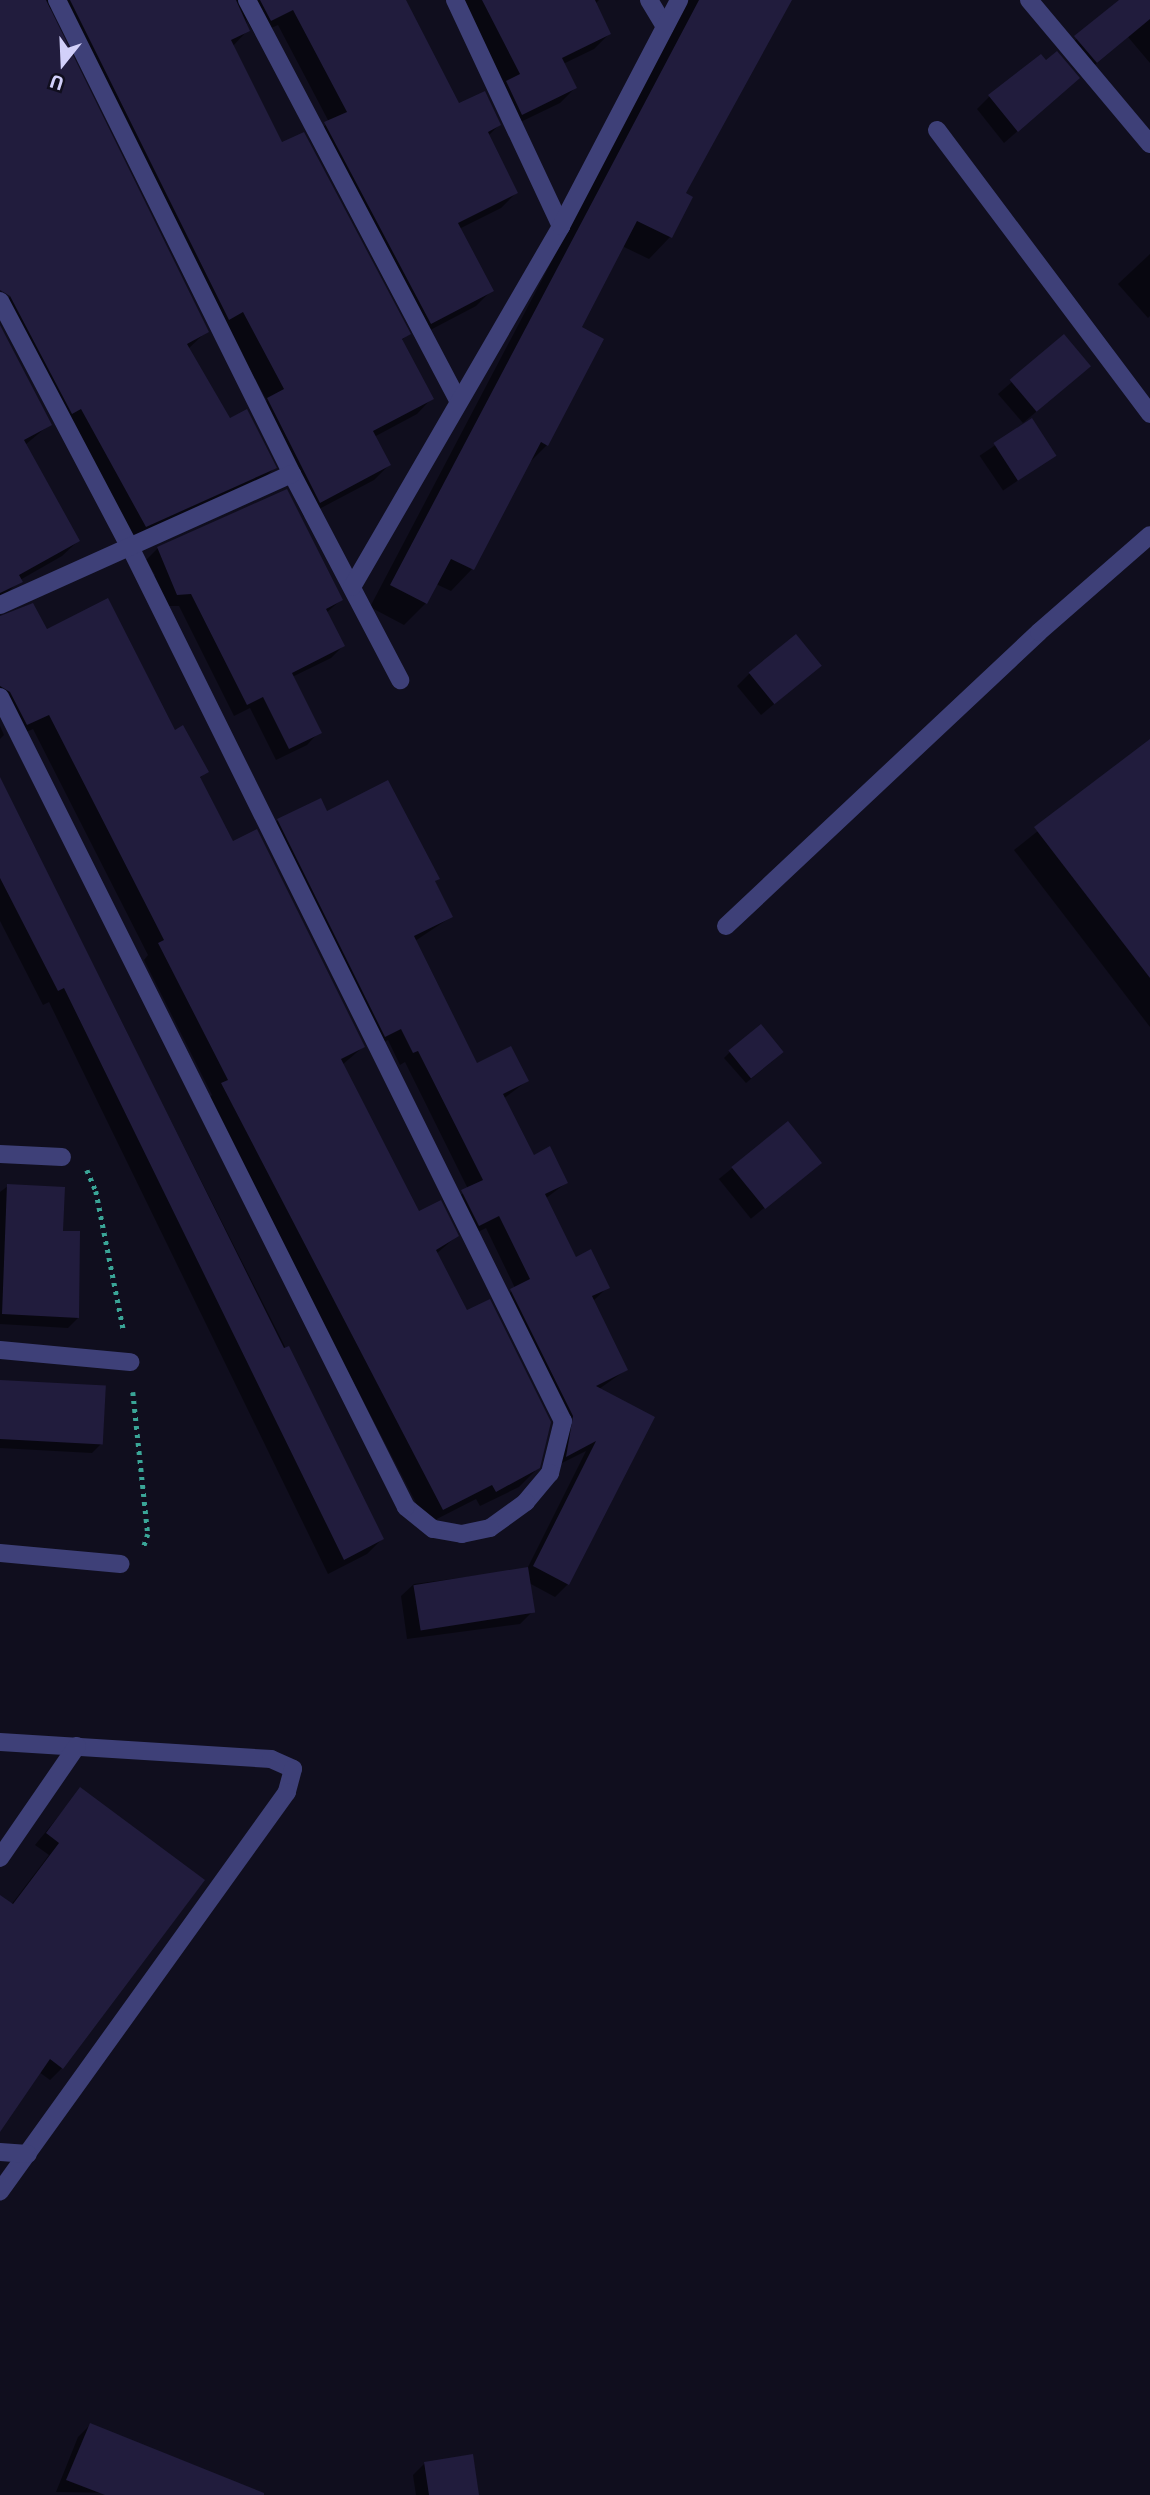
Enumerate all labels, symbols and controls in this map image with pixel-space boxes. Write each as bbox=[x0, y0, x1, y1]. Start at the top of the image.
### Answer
north arrow bbox=[28, 28, 98, 98]
text: U bbox=[47, 70, 66, 96]

